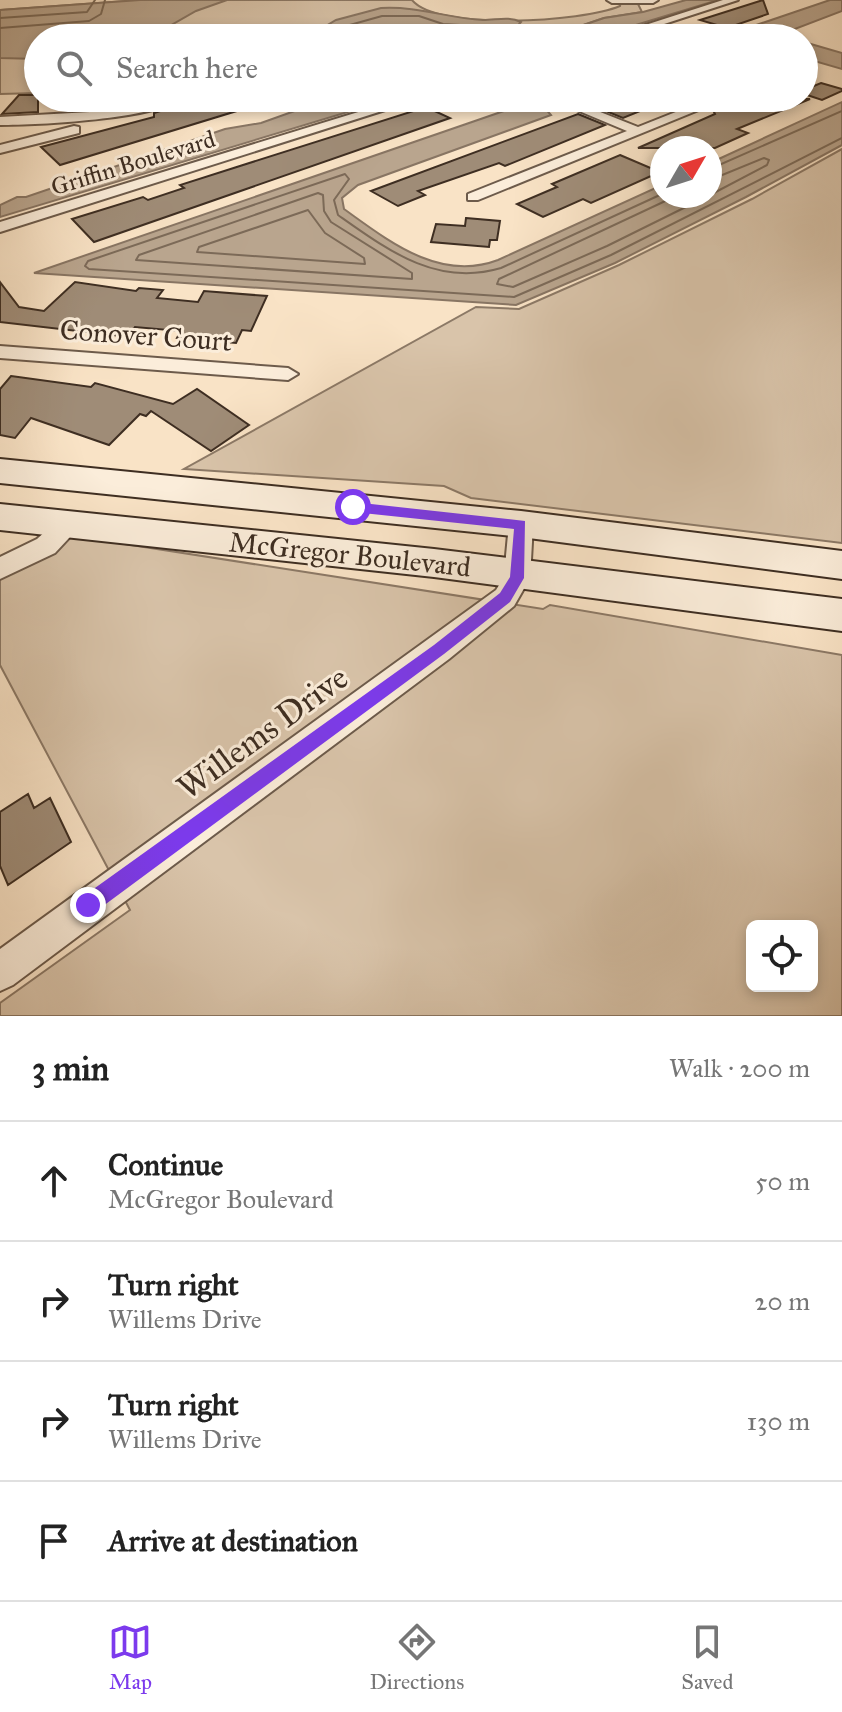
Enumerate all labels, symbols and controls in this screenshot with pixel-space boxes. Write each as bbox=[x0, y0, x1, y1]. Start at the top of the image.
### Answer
search box bbox=[24, 24, 818, 112]
icon: search bbox=[52, 46, 96, 90]
text: Search here bbox=[116, 50, 258, 86]
street label: Griffin Boulevard bbox=[47, 124, 219, 202]
north arrow bbox=[650, 136, 722, 208]
street label: Conover Court bbox=[59, 312, 233, 359]
route start bbox=[335, 489, 371, 525]
street label: McGregor Boulevard bbox=[227, 524, 473, 585]
street label: Willems Drive bbox=[169, 657, 356, 808]
route end bbox=[70, 887, 106, 923]
map controls bbox=[746, 920, 818, 992]
button: locate bbox=[746, 920, 818, 992]
text: 3 min bbox=[32, 1048, 109, 1089]
text: Walk · 200 m bbox=[669, 1052, 810, 1084]
text: Continue bbox=[108, 1147, 223, 1183]
icon: ahead bbox=[32, 1159, 76, 1203]
text: 50 m bbox=[755, 1165, 810, 1197]
text: McGregor Boulevard bbox=[108, 1183, 334, 1215]
text: Turn right bbox=[108, 1267, 239, 1303]
icon: right bbox=[32, 1279, 76, 1323]
text: 20 m bbox=[755, 1285, 810, 1317]
text: Willems Drive bbox=[108, 1303, 262, 1335]
text: Turn right bbox=[108, 1387, 239, 1423]
icon: right bbox=[32, 1399, 76, 1443]
text: 130 m bbox=[747, 1405, 810, 1437]
text: Willems Drive bbox=[108, 1423, 262, 1455]
icon: arrive bbox=[32, 1519, 76, 1563]
text: Arrive at destination bbox=[108, 1523, 358, 1559]
tab: Map bbox=[108, 1620, 152, 1695]
tab: Directions bbox=[369, 1620, 464, 1695]
tab: Saved bbox=[681, 1620, 733, 1695]

